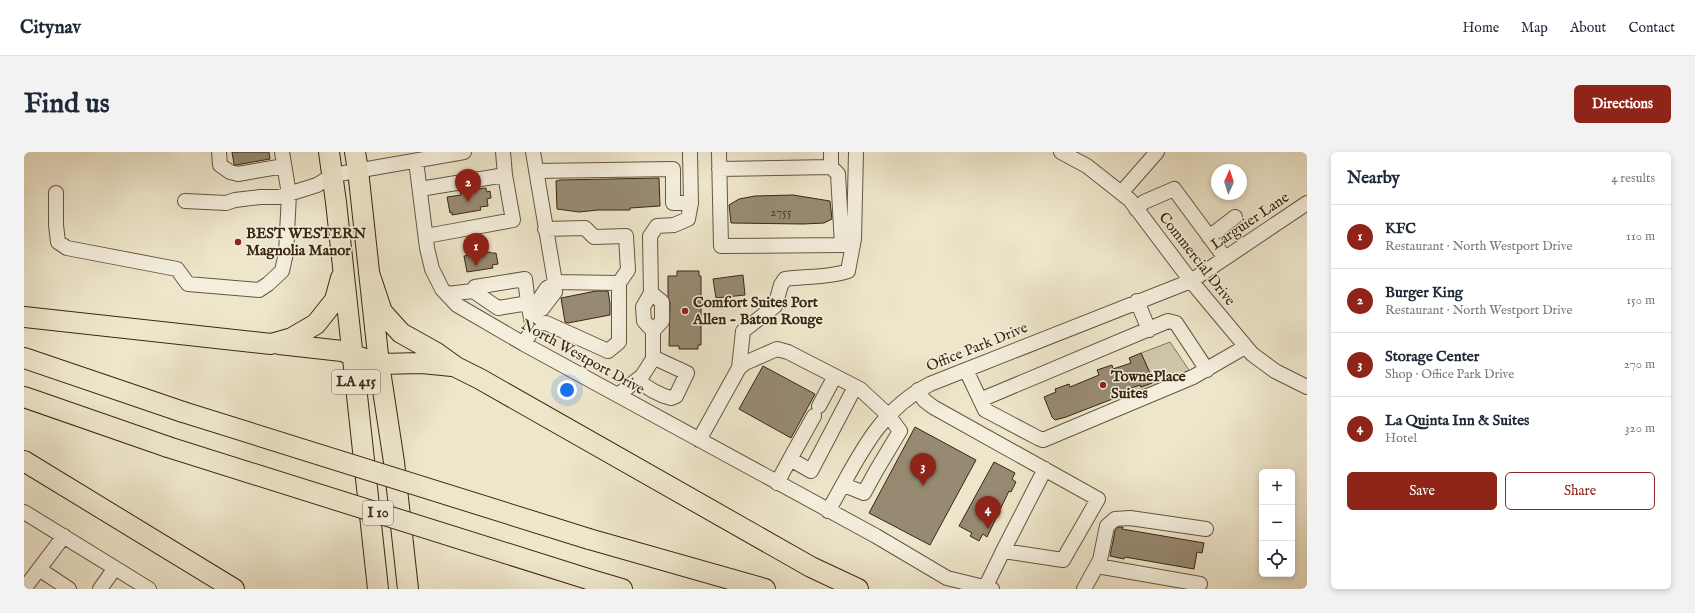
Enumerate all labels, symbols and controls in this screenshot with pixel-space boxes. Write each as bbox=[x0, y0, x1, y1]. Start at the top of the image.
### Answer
text: Citynav bbox=[20, 16, 81, 40]
text: Home bbox=[1463, 19, 1499, 37]
text: Map bbox=[1521, 19, 1548, 37]
text: About bbox=[1570, 19, 1606, 37]
text: Contact bbox=[1628, 19, 1675, 37]
button: Directions bbox=[1574, 85, 1671, 123]
text: Find us bbox=[24, 87, 110, 122]
north arrow bbox=[1211, 164, 1247, 200]
text: Nearby bbox=[1347, 168, 1400, 189]
pin: 2 bbox=[455, 169, 481, 202]
text: 4 results bbox=[1611, 170, 1655, 187]
street label: Larguier Lane bbox=[1207, 188, 1293, 254]
house number: 2755 bbox=[770, 204, 792, 221]
street label: Commercial Drive bbox=[1155, 208, 1240, 310]
text: KFC bbox=[1385, 219, 1416, 238]
place label: BEST WESTERN Magnolia Manor bbox=[246, 224, 366, 260]
text: 1 bbox=[1358, 228, 1362, 245]
text: 110 m bbox=[1626, 228, 1655, 245]
pin: 1 bbox=[463, 233, 489, 266]
marker: BEST WESTERN Magnolia Manor bbox=[233, 237, 243, 247]
text: Restaurant · North Westport Drive bbox=[1385, 238, 1572, 255]
text: Burger King bbox=[1385, 283, 1463, 302]
text: 2 bbox=[1357, 292, 1363, 309]
text: 150 m bbox=[1626, 292, 1655, 309]
place label: Comfort Suites Port Allen - Baton Rouge bbox=[692, 293, 823, 329]
text: Restaurant · North Westport Drive bbox=[1385, 302, 1572, 319]
marker: Comfort Suites Port Allen - Baton Rouge bbox=[680, 306, 690, 316]
street label: North Westport Drive bbox=[518, 315, 648, 399]
street label: Office Park Drive bbox=[924, 318, 1030, 376]
text: Storage Center bbox=[1385, 347, 1479, 366]
text: 3 bbox=[1358, 356, 1362, 373]
text: 270 m bbox=[1624, 356, 1655, 373]
text: Shop · Office Park Drive bbox=[1385, 366, 1514, 383]
place label: TownePlace Suites bbox=[1110, 367, 1186, 403]
road number: LA 415 bbox=[332, 370, 380, 394]
your location bbox=[557, 380, 577, 400]
marker: TownePlace Suites bbox=[1098, 380, 1108, 390]
text: La Quinta Inn & Suites bbox=[1385, 411, 1529, 430]
text: 4 bbox=[1357, 420, 1363, 437]
text: 320 m bbox=[1625, 420, 1655, 437]
text: Hotel bbox=[1385, 430, 1417, 447]
pin: 3 bbox=[910, 453, 936, 486]
map controls bbox=[1259, 469, 1295, 577]
button: + bbox=[1259, 469, 1295, 505]
button: Save bbox=[1347, 472, 1497, 510]
button: Share bbox=[1505, 472, 1655, 510]
pin: 4 bbox=[975, 496, 1001, 529]
road number: I 10 bbox=[363, 501, 393, 525]
button: − bbox=[1259, 505, 1295, 541]
button: locate bbox=[1259, 541, 1295, 577]

